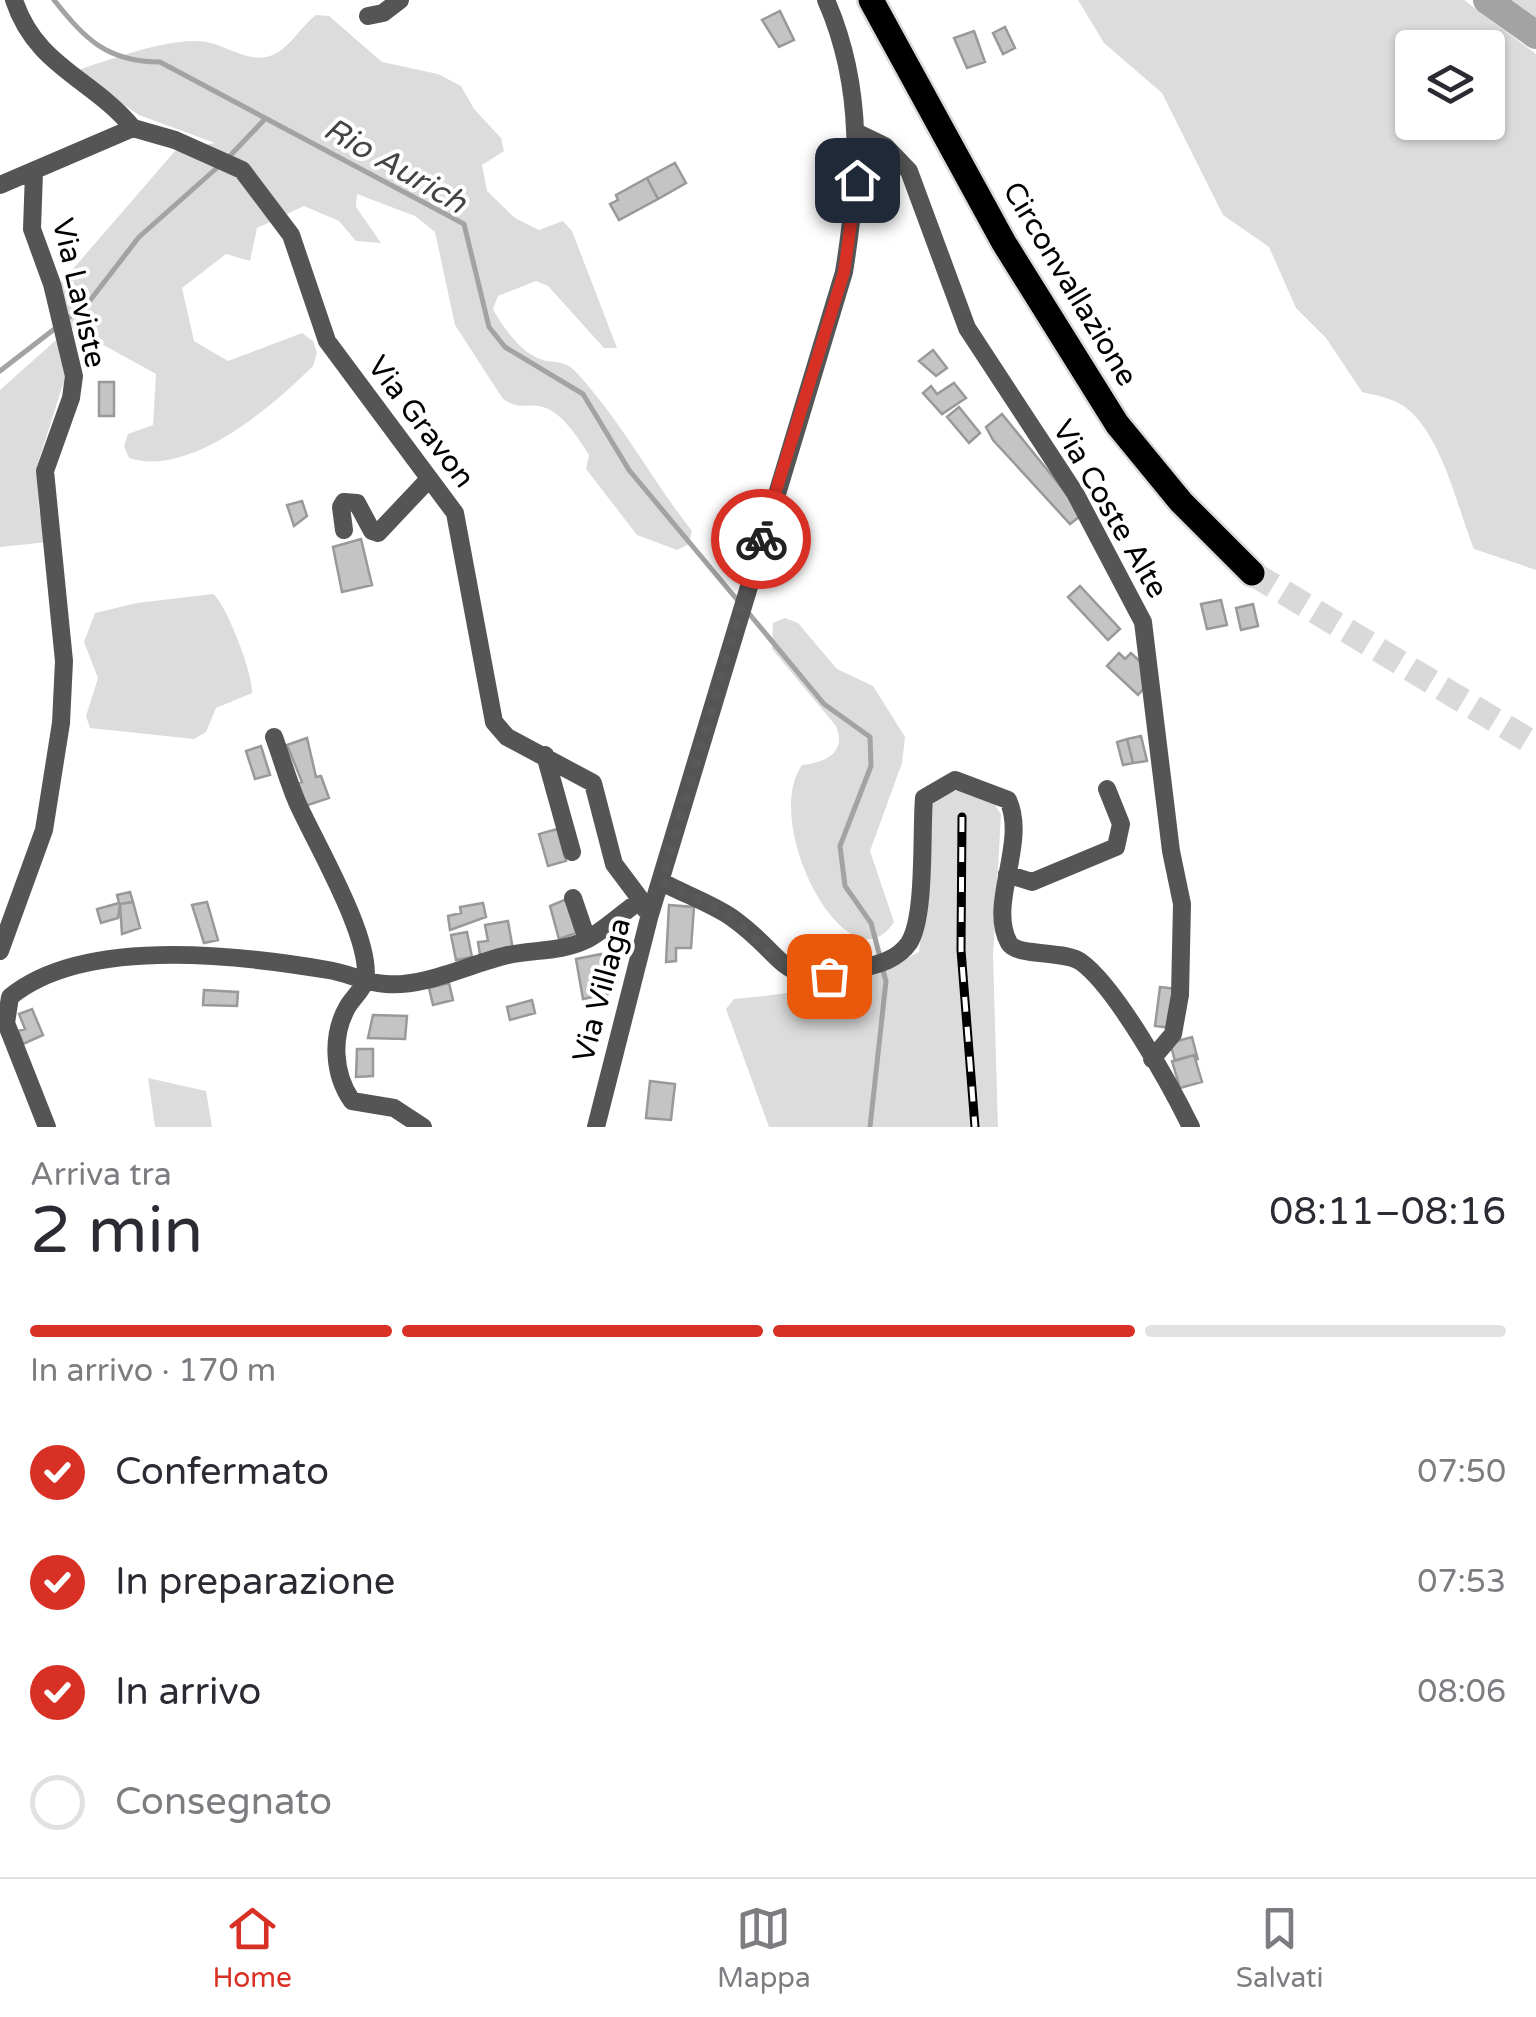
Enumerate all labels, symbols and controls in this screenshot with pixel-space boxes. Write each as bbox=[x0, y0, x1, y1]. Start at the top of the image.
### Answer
map controls bbox=[1395, 30, 1505, 140]
button: layers bbox=[1395, 30, 1505, 140]
water label: Rio Aurich bbox=[317, 110, 474, 223]
pin bbox=[815, 138, 900, 223]
icon: home bbox=[830, 153, 885, 208]
street label: Circonvallazione bbox=[994, 175, 1146, 393]
street label: Via Laviste bbox=[44, 215, 114, 371]
street label: Via Gravon bbox=[359, 349, 483, 495]
street label: Via Coste Alte bbox=[1044, 413, 1176, 605]
courier bbox=[711, 489, 811, 589]
icon: bike bbox=[734, 512, 789, 567]
street label: Via Villaga bbox=[565, 914, 639, 1066]
pin bbox=[787, 934, 872, 1019]
icon: bag bbox=[802, 949, 857, 1004]
text: Arriva tra bbox=[30, 1156, 172, 1194]
text: 08:11–08:16 bbox=[1269, 1189, 1506, 1235]
text: 2 min bbox=[30, 1192, 203, 1271]
text: In arrivo · 170 m bbox=[30, 1352, 276, 1390]
icon: check bbox=[30, 1445, 85, 1500]
text: Confermato bbox=[115, 1449, 329, 1495]
text: 07:50 bbox=[1417, 1453, 1506, 1491]
icon: check bbox=[30, 1555, 85, 1610]
text: In preparazione bbox=[115, 1559, 395, 1605]
text: 07:53 bbox=[1417, 1563, 1506, 1601]
icon: check bbox=[30, 1665, 85, 1720]
text: In arrivo bbox=[115, 1669, 261, 1715]
text: 08:06 bbox=[1417, 1673, 1506, 1711]
text: Consegnato bbox=[115, 1779, 332, 1825]
tab: Home bbox=[213, 1901, 292, 1995]
tab: Mappa bbox=[717, 1901, 811, 1995]
tab: Salvati bbox=[1236, 1901, 1323, 1995]

